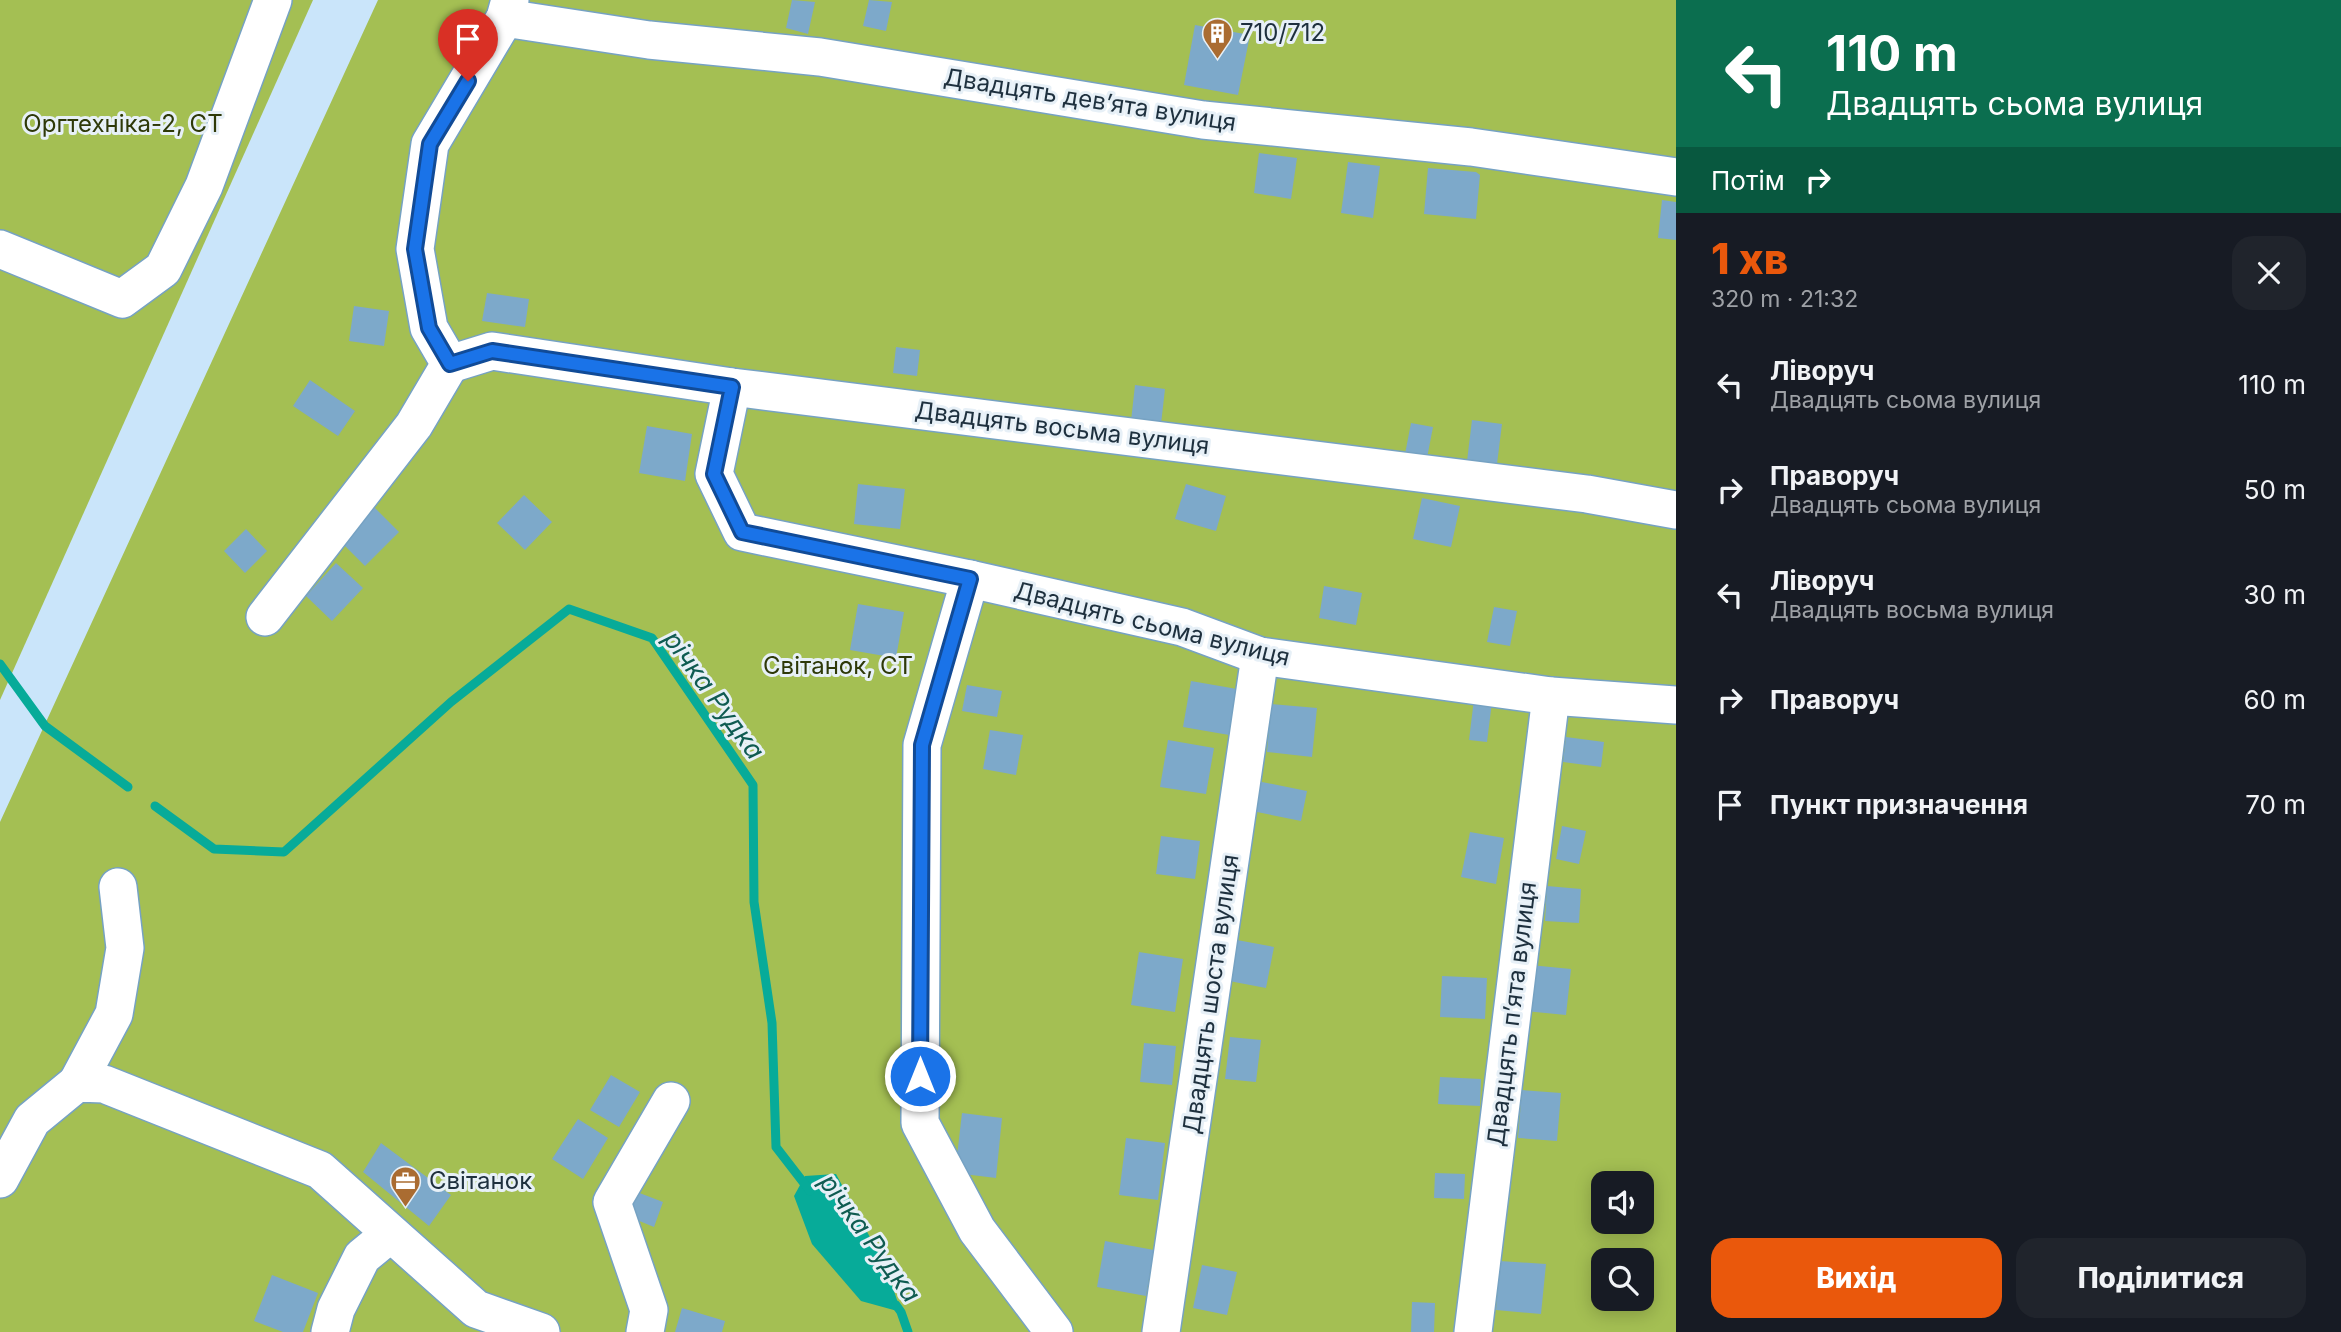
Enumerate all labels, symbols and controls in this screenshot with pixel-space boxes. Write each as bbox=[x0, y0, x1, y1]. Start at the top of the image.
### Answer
pin bbox=[438, 9, 498, 81]
building icon: 710/712 bbox=[1200, 16, 1234, 60]
place label: 710/712 bbox=[1240, 18, 1325, 47]
icon: arrive bbox=[449, 20, 487, 58]
text: 110 m bbox=[1826, 24, 1958, 83]
icon: left bbox=[1711, 28, 1802, 119]
street label: Двадцять дев’ята вулиця bbox=[942, 62, 1238, 137]
text: Двадцять сьома вулиця bbox=[1826, 84, 2203, 123]
park label: Оргтехніка-2, СТ bbox=[23, 109, 223, 138]
icon: right bbox=[1799, 161, 1837, 199]
text: Потім bbox=[1711, 165, 1785, 196]
text: 1 хв bbox=[1711, 233, 1788, 284]
button: close bbox=[2232, 236, 2306, 310]
text: 320 m · 21:32 bbox=[1711, 285, 1858, 313]
text: Ліворуч bbox=[1770, 355, 1874, 386]
icon: left bbox=[1711, 366, 1749, 404]
text: 110 m bbox=[2238, 369, 2306, 400]
text: Двадцять сьома вулиця bbox=[1770, 386, 2041, 414]
street label: Двадцять восьма вулиця bbox=[913, 395, 1211, 460]
text: Праворуч bbox=[1770, 460, 1899, 491]
icon: right bbox=[1711, 471, 1749, 509]
text: 50 m bbox=[2244, 474, 2306, 505]
text: Двадцять сьома вулиця bbox=[1770, 491, 2041, 519]
text: Ліворуч bbox=[1770, 565, 1874, 596]
street label: Двадцять сьома вулиця bbox=[1011, 575, 1293, 672]
icon: left bbox=[1711, 576, 1749, 614]
text: 30 m bbox=[2243, 579, 2306, 610]
text: Двадцять восьма вулиця bbox=[1770, 596, 2054, 624]
water label: річка Рудка bbox=[657, 624, 771, 765]
park label: Світанок, СТ bbox=[763, 651, 913, 680]
icon: right bbox=[1711, 681, 1749, 719]
text: Праворуч bbox=[1770, 684, 1899, 715]
text: 60 m bbox=[2243, 684, 2306, 715]
icon: arrive bbox=[1711, 786, 1749, 824]
text: Пункт призначення bbox=[1770, 789, 2028, 820]
text: 70 m bbox=[2245, 789, 2306, 820]
street label: Двадцять шоста вулиця bbox=[1177, 852, 1244, 1136]
street label: Двадцять п’ята вулиця bbox=[1481, 880, 1542, 1148]
position arrow bbox=[883, 1039, 957, 1113]
office icon: Світанок bbox=[389, 1164, 423, 1208]
place label: Світанок bbox=[429, 1166, 532, 1195]
water label: річка Рудка bbox=[813, 1167, 927, 1308]
map controls bbox=[1591, 1171, 1654, 1311]
button: sound bbox=[1591, 1171, 1654, 1234]
button: Вихід bbox=[1711, 1238, 2002, 1318]
button: Поділитися bbox=[2016, 1238, 2306, 1318]
button: search bbox=[1591, 1248, 1654, 1311]

